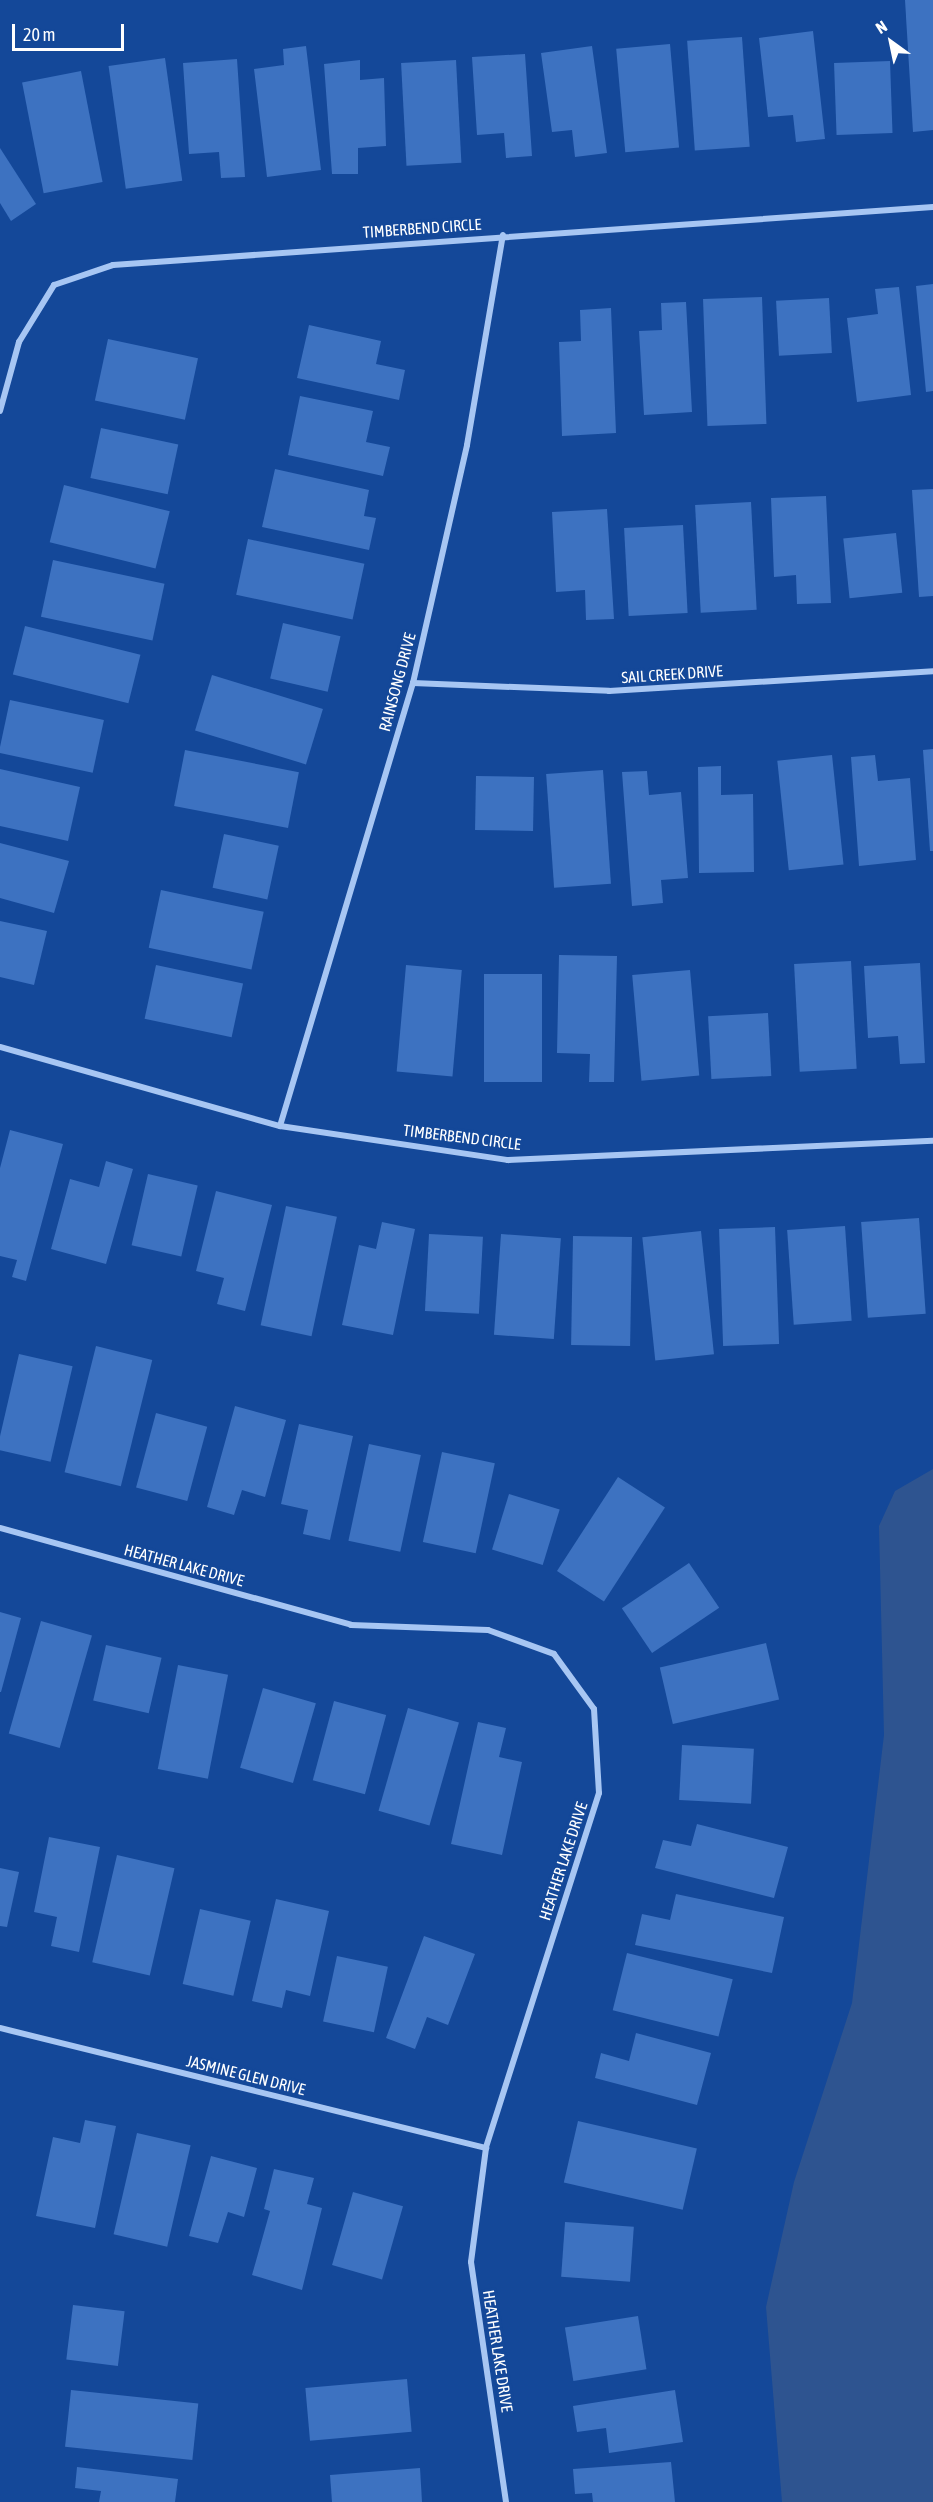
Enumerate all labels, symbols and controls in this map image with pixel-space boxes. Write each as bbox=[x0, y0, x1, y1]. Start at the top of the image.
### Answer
scale bar bbox=[15, 12, 128, 50]
north arrow bbox=[861, 12, 921, 72]
text: N bbox=[872, 17, 890, 37]
text: 20 m bbox=[23, 24, 55, 45]
street label: TIMBERBEND CIRCLE bbox=[362, 214, 482, 242]
street label: RAINSONG DRIVE bbox=[375, 631, 419, 733]
street label: SAIL CREEK DRIVE bbox=[621, 661, 723, 687]
street label: TIMBERBEND CIRCLE bbox=[402, 1120, 522, 1154]
street label: HEATHER LAKE DRIVE bbox=[122, 1540, 246, 1590]
street label: HEATHER LAKE DRIVE bbox=[535, 1799, 591, 1923]
street label: JASMINE GLEN DRIVE bbox=[185, 2051, 307, 2099]
street label: HEATHER LAKE DRIVE bbox=[479, 2289, 517, 2413]

